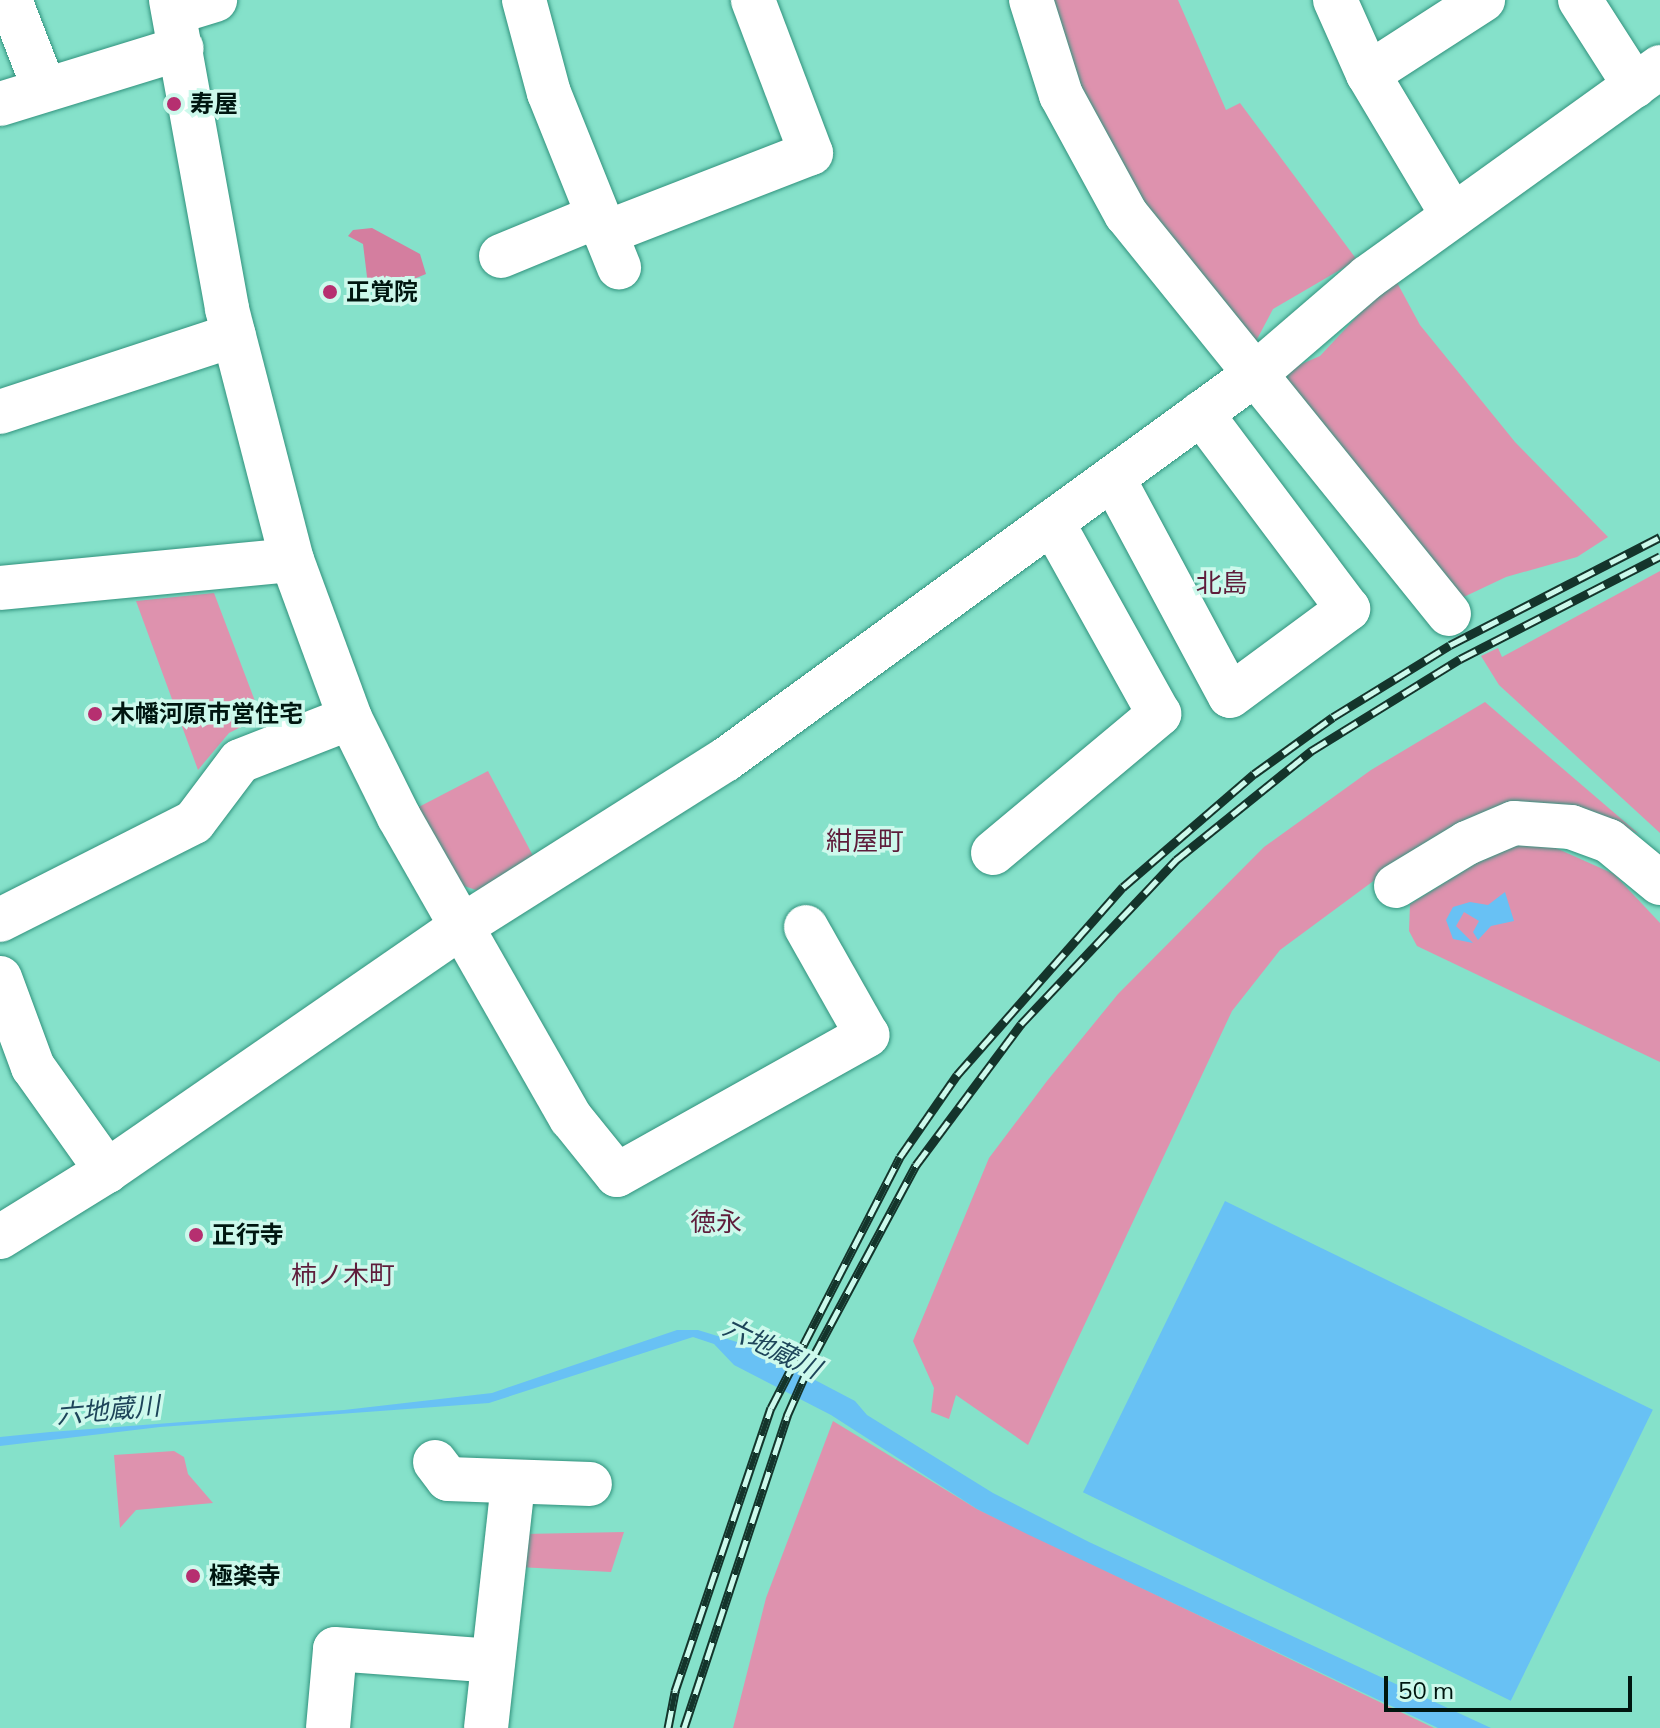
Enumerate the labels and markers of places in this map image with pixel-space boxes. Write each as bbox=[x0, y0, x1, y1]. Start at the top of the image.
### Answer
place label: 寿屋 bbox=[190, 90, 238, 118]
marker: 寿屋 bbox=[165, 95, 183, 113]
place label: 正覚院 bbox=[346, 278, 418, 306]
marker: 正覚院 bbox=[321, 283, 339, 301]
place label: 木幡河原市営住宅 bbox=[111, 700, 303, 728]
marker: 木幡河原市営住宅 bbox=[86, 705, 104, 723]
place label: 正行寺 bbox=[212, 1221, 284, 1249]
marker: 正行寺 bbox=[187, 1226, 205, 1244]
place label: 極楽寺 bbox=[209, 1562, 281, 1590]
marker: 極楽寺 bbox=[184, 1567, 202, 1585]

